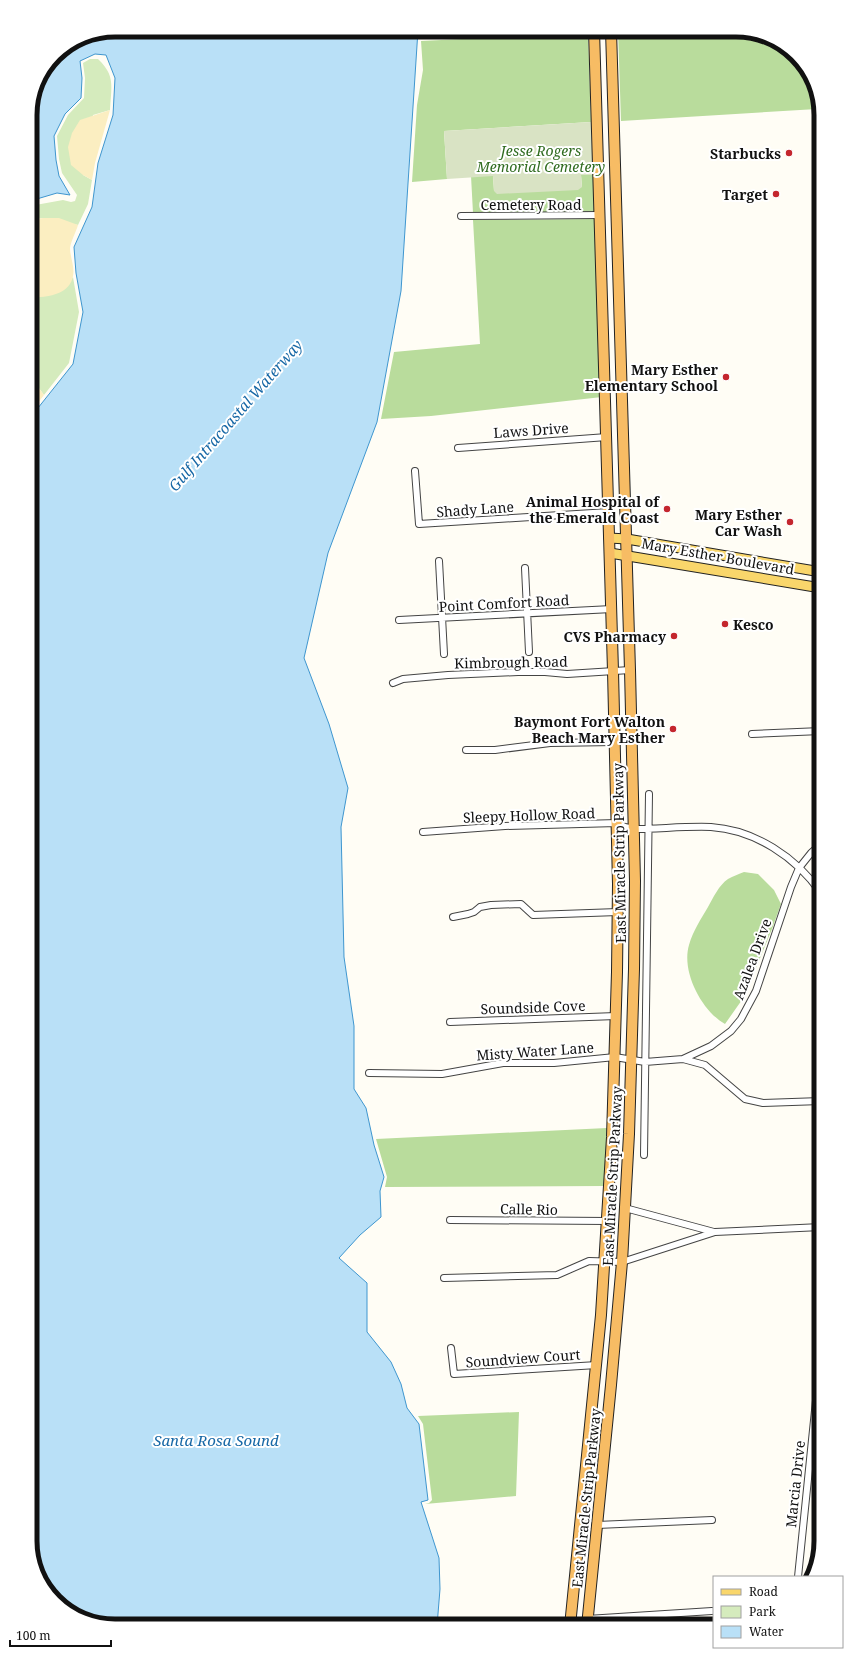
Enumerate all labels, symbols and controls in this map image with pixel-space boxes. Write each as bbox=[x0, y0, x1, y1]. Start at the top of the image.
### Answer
park label: Jesse Rogers Memorial Cemetery bbox=[476, 141, 605, 176]
place label: Starbucks bbox=[710, 144, 781, 163]
marker: Starbucks bbox=[784, 148, 794, 158]
place label: Target bbox=[722, 185, 768, 204]
marker: Target bbox=[771, 189, 781, 199]
street label: Cemetery Road bbox=[480, 195, 582, 214]
water label: Gulf Intracoastal Waterway bbox=[164, 335, 306, 495]
place label: Mary Esther Elementary School bbox=[585, 360, 719, 395]
marker: Mary Esther Elementary School bbox=[721, 372, 731, 382]
street label: Laws Drive bbox=[493, 418, 569, 442]
place label: Animal Hospital of the Emerald Coast bbox=[526, 492, 660, 527]
street label: Shady Lane bbox=[436, 497, 514, 521]
marker: Animal Hospital of the Emerald Coast bbox=[662, 504, 672, 514]
place label: Mary Esther Car Wash bbox=[695, 505, 783, 540]
marker: Mary Esther Car Wash bbox=[785, 517, 795, 527]
street label: Mary Esther Boulevard bbox=[640, 533, 796, 579]
street label: Point Comfort Road bbox=[438, 590, 570, 616]
place label: Kesco bbox=[733, 615, 774, 634]
marker: Kesco bbox=[720, 619, 730, 629]
place label: CVS Pharmacy bbox=[563, 627, 667, 646]
marker: CVS Pharmacy bbox=[669, 631, 679, 641]
street label: Kimbrough Road bbox=[454, 652, 568, 672]
place label: Baymont Fort Walton Beach Mary Esther bbox=[514, 712, 666, 747]
marker: Baymont Fort Walton Beach Mary Esther bbox=[668, 724, 678, 734]
street label: East Miracle Strip Parkway bbox=[608, 763, 630, 943]
street label: Sleepy Hollow Road bbox=[463, 803, 596, 827]
street label: Azalea Drive bbox=[729, 916, 775, 1002]
street label: Soundside Cove bbox=[480, 996, 586, 1018]
street label: Misty Water Lane bbox=[476, 1037, 594, 1065]
street label: East Miracle Strip Parkway bbox=[598, 1085, 626, 1266]
street label: Calle Rio bbox=[500, 1199, 558, 1219]
street label: Soundview Court bbox=[465, 1345, 581, 1371]
street label: East Miracle Strip Parkway bbox=[567, 1407, 605, 1589]
water label: Santa Rosa Sound bbox=[153, 1430, 279, 1450]
street label: Marcia Drive bbox=[781, 1440, 809, 1528]
legend bbox=[713, 1576, 843, 1648]
text: Road bbox=[749, 1583, 779, 1600]
text: Park bbox=[749, 1603, 777, 1620]
scale bar bbox=[10, 1622, 111, 1648]
text: Water bbox=[749, 1623, 784, 1640]
text: 100 m bbox=[16, 1627, 51, 1644]

